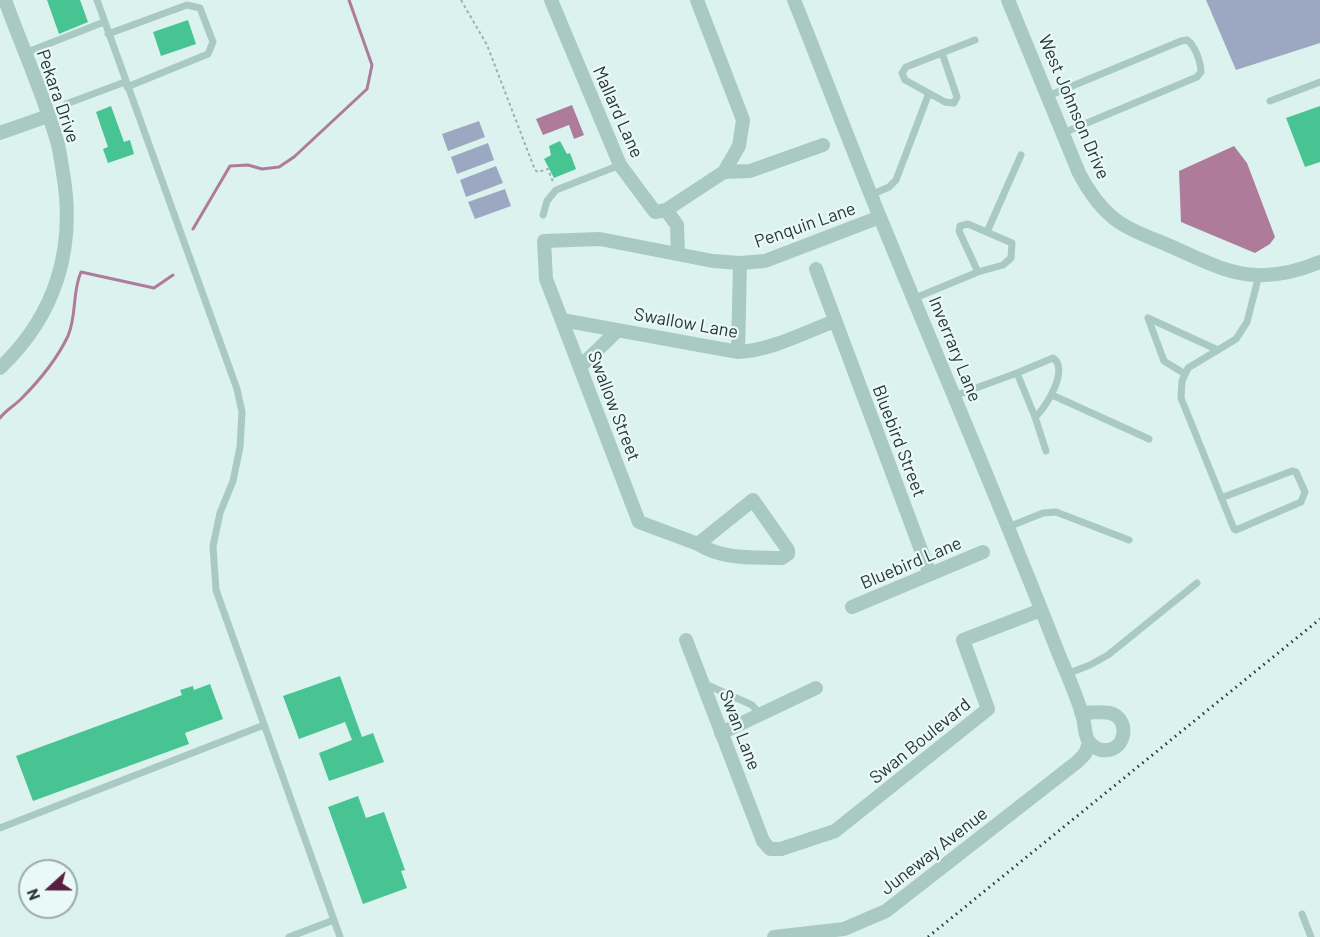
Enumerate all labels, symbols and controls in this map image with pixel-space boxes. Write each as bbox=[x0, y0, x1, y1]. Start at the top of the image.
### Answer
street label: West Johnson Drive bbox=[1034, 32, 1114, 182]
street label: Pekara Drive bbox=[32, 46, 84, 146]
street label: Mallard Lane bbox=[588, 63, 648, 161]
street label: Penquin Lane bbox=[752, 198, 858, 252]
street label: Inverrary Lane bbox=[924, 293, 986, 405]
street label: Swallow Lane bbox=[632, 303, 740, 343]
street label: Swallow Street bbox=[583, 348, 645, 464]
street label: Bluebird Street bbox=[868, 382, 930, 500]
street label: Bluebird Lane bbox=[857, 532, 965, 594]
street label: Swan Lane bbox=[715, 687, 765, 773]
street label: Swan Boulevard bbox=[865, 694, 975, 788]
street label: Juneway Avenue bbox=[876, 802, 992, 900]
north arrow bbox=[18, 859, 78, 919]
text: N bbox=[22, 887, 43, 903]

